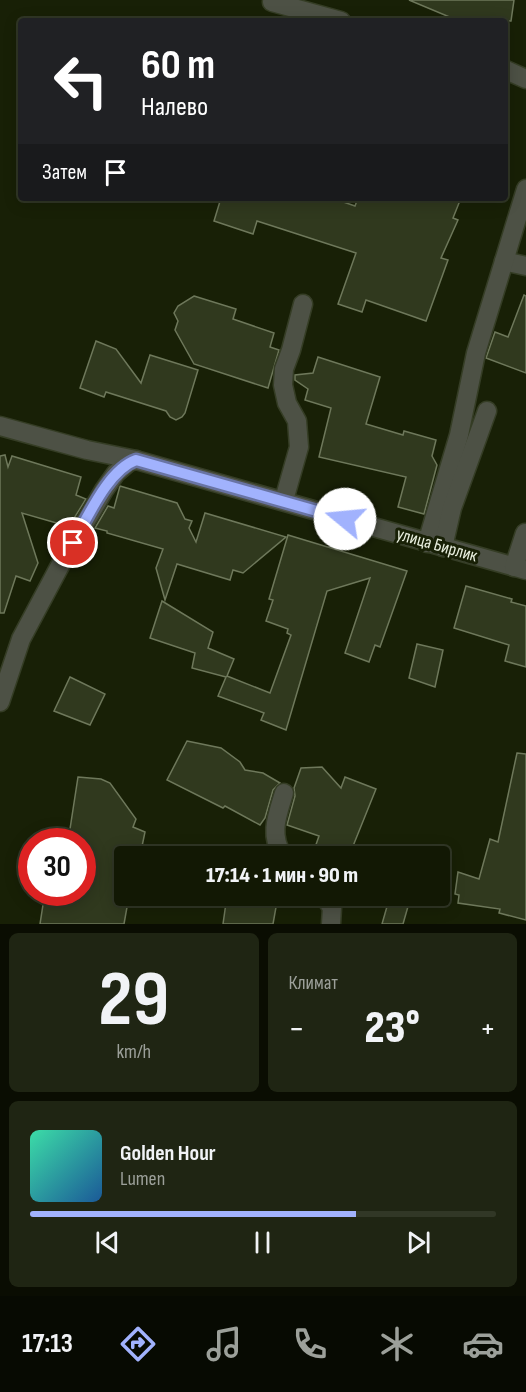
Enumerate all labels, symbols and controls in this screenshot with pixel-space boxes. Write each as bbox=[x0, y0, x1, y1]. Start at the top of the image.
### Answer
text: 60 m bbox=[141, 40, 215, 91]
icon: left bbox=[42, 42, 120, 120]
text: Налево bbox=[141, 91, 208, 123]
icon: arrive bbox=[99, 156, 132, 189]
text: Затем bbox=[42, 159, 87, 186]
position arrow bbox=[313, 487, 377, 551]
pin bbox=[47, 517, 98, 568]
street label: улица Бирлик bbox=[394, 523, 480, 567]
icon: arrive bbox=[56, 526, 89, 559]
speed limit sign: 30 bbox=[18, 828, 96, 906]
text: 17:14 · 1 мин · 90 m bbox=[206, 862, 358, 889]
text: 29 bbox=[98, 954, 169, 1047]
text: Климат bbox=[289, 971, 338, 995]
text: 23° bbox=[365, 1001, 420, 1056]
text: − bbox=[289, 1009, 305, 1049]
text: + bbox=[480, 1009, 496, 1049]
text: km/h bbox=[116, 1040, 151, 1064]
text: Golden Hour bbox=[120, 1140, 216, 1167]
text: Lumen bbox=[120, 1167, 165, 1191]
icon: previous bbox=[91, 1226, 124, 1259]
icon: pause bbox=[246, 1226, 279, 1259]
icon: next bbox=[402, 1226, 435, 1259]
icon: directions bbox=[117, 1323, 159, 1365]
icon: music bbox=[203, 1323, 245, 1365]
icon: phone bbox=[289, 1323, 331, 1365]
icon: climate bbox=[376, 1323, 418, 1365]
icon: car bbox=[462, 1323, 504, 1365]
text: 17:13 bbox=[22, 1328, 73, 1360]

